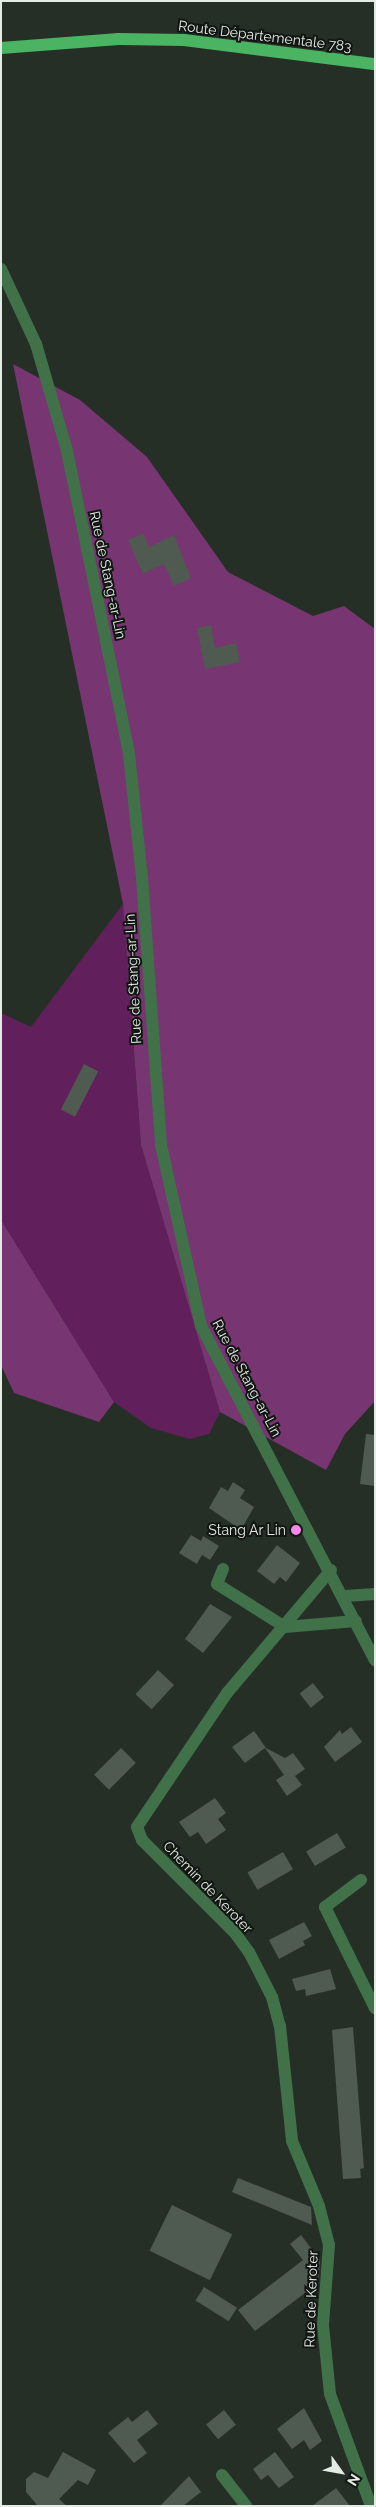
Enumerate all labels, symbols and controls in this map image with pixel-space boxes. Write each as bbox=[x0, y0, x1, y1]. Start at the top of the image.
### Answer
street label: Route Départementale 783 bbox=[177, 17, 353, 55]
street label: Rue de Stang-ar-Lin bbox=[86, 509, 130, 641]
street label: Rue de Stang-ar-Lin bbox=[121, 913, 145, 1045]
street label: Rue de Stang-ar-Lin bbox=[209, 1317, 285, 1439]
place label: Stang Ar Lin bbox=[208, 1522, 286, 1538]
marker: Stang Ar Lin bbox=[290, 1524, 302, 1536]
street label: Chemin de Keroter bbox=[160, 1837, 256, 1937]
street label: Rue de Keroter bbox=[301, 2250, 321, 2348]
north arrow bbox=[316, 2447, 366, 2497]
text: N bbox=[344, 2471, 363, 2489]

